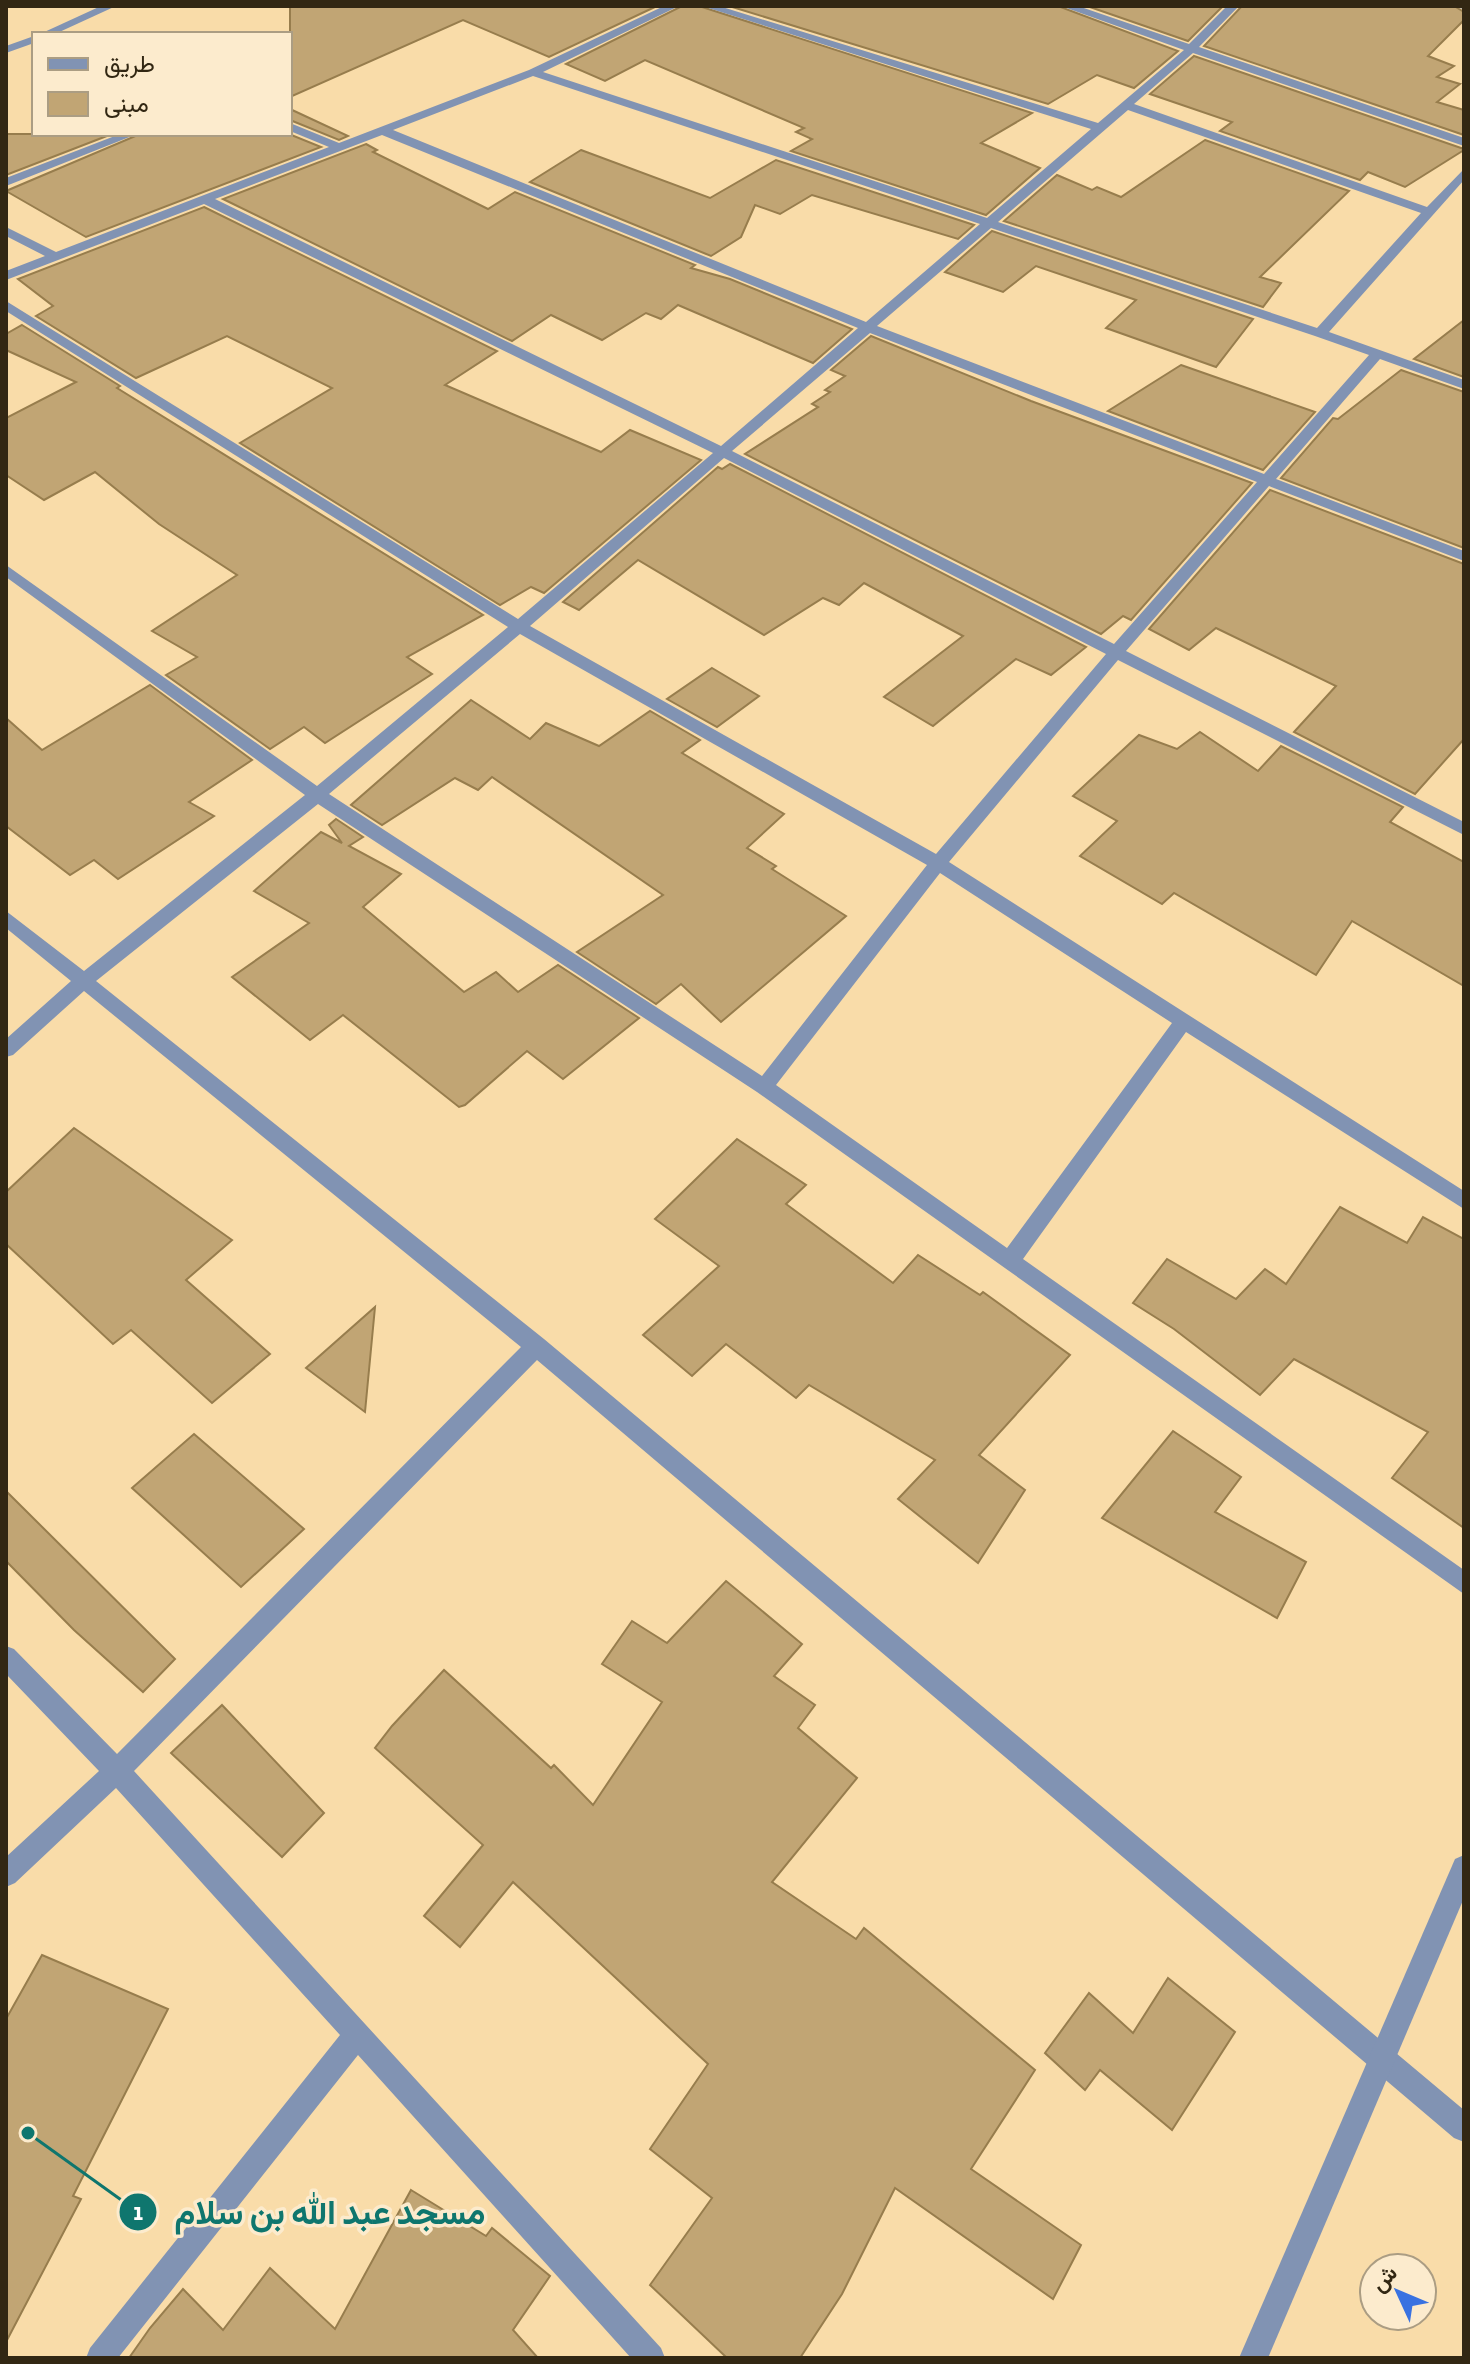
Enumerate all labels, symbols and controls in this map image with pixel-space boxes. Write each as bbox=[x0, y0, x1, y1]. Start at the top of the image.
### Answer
legend bbox=[32, 32, 292, 136]
text: طريق bbox=[104, 49, 155, 79]
text: مبنى bbox=[104, 89, 149, 118]
callout: مسجد عبد الله بن سلام bbox=[118, 2183, 502, 2241]
text: مسجد عبد الله بن سلام bbox=[174, 2192, 486, 2235]
text: 1 bbox=[133, 2197, 143, 2226]
north arrow bbox=[1358, 2252, 1438, 2332]
text: ش bbox=[1365, 2260, 1403, 2297]

